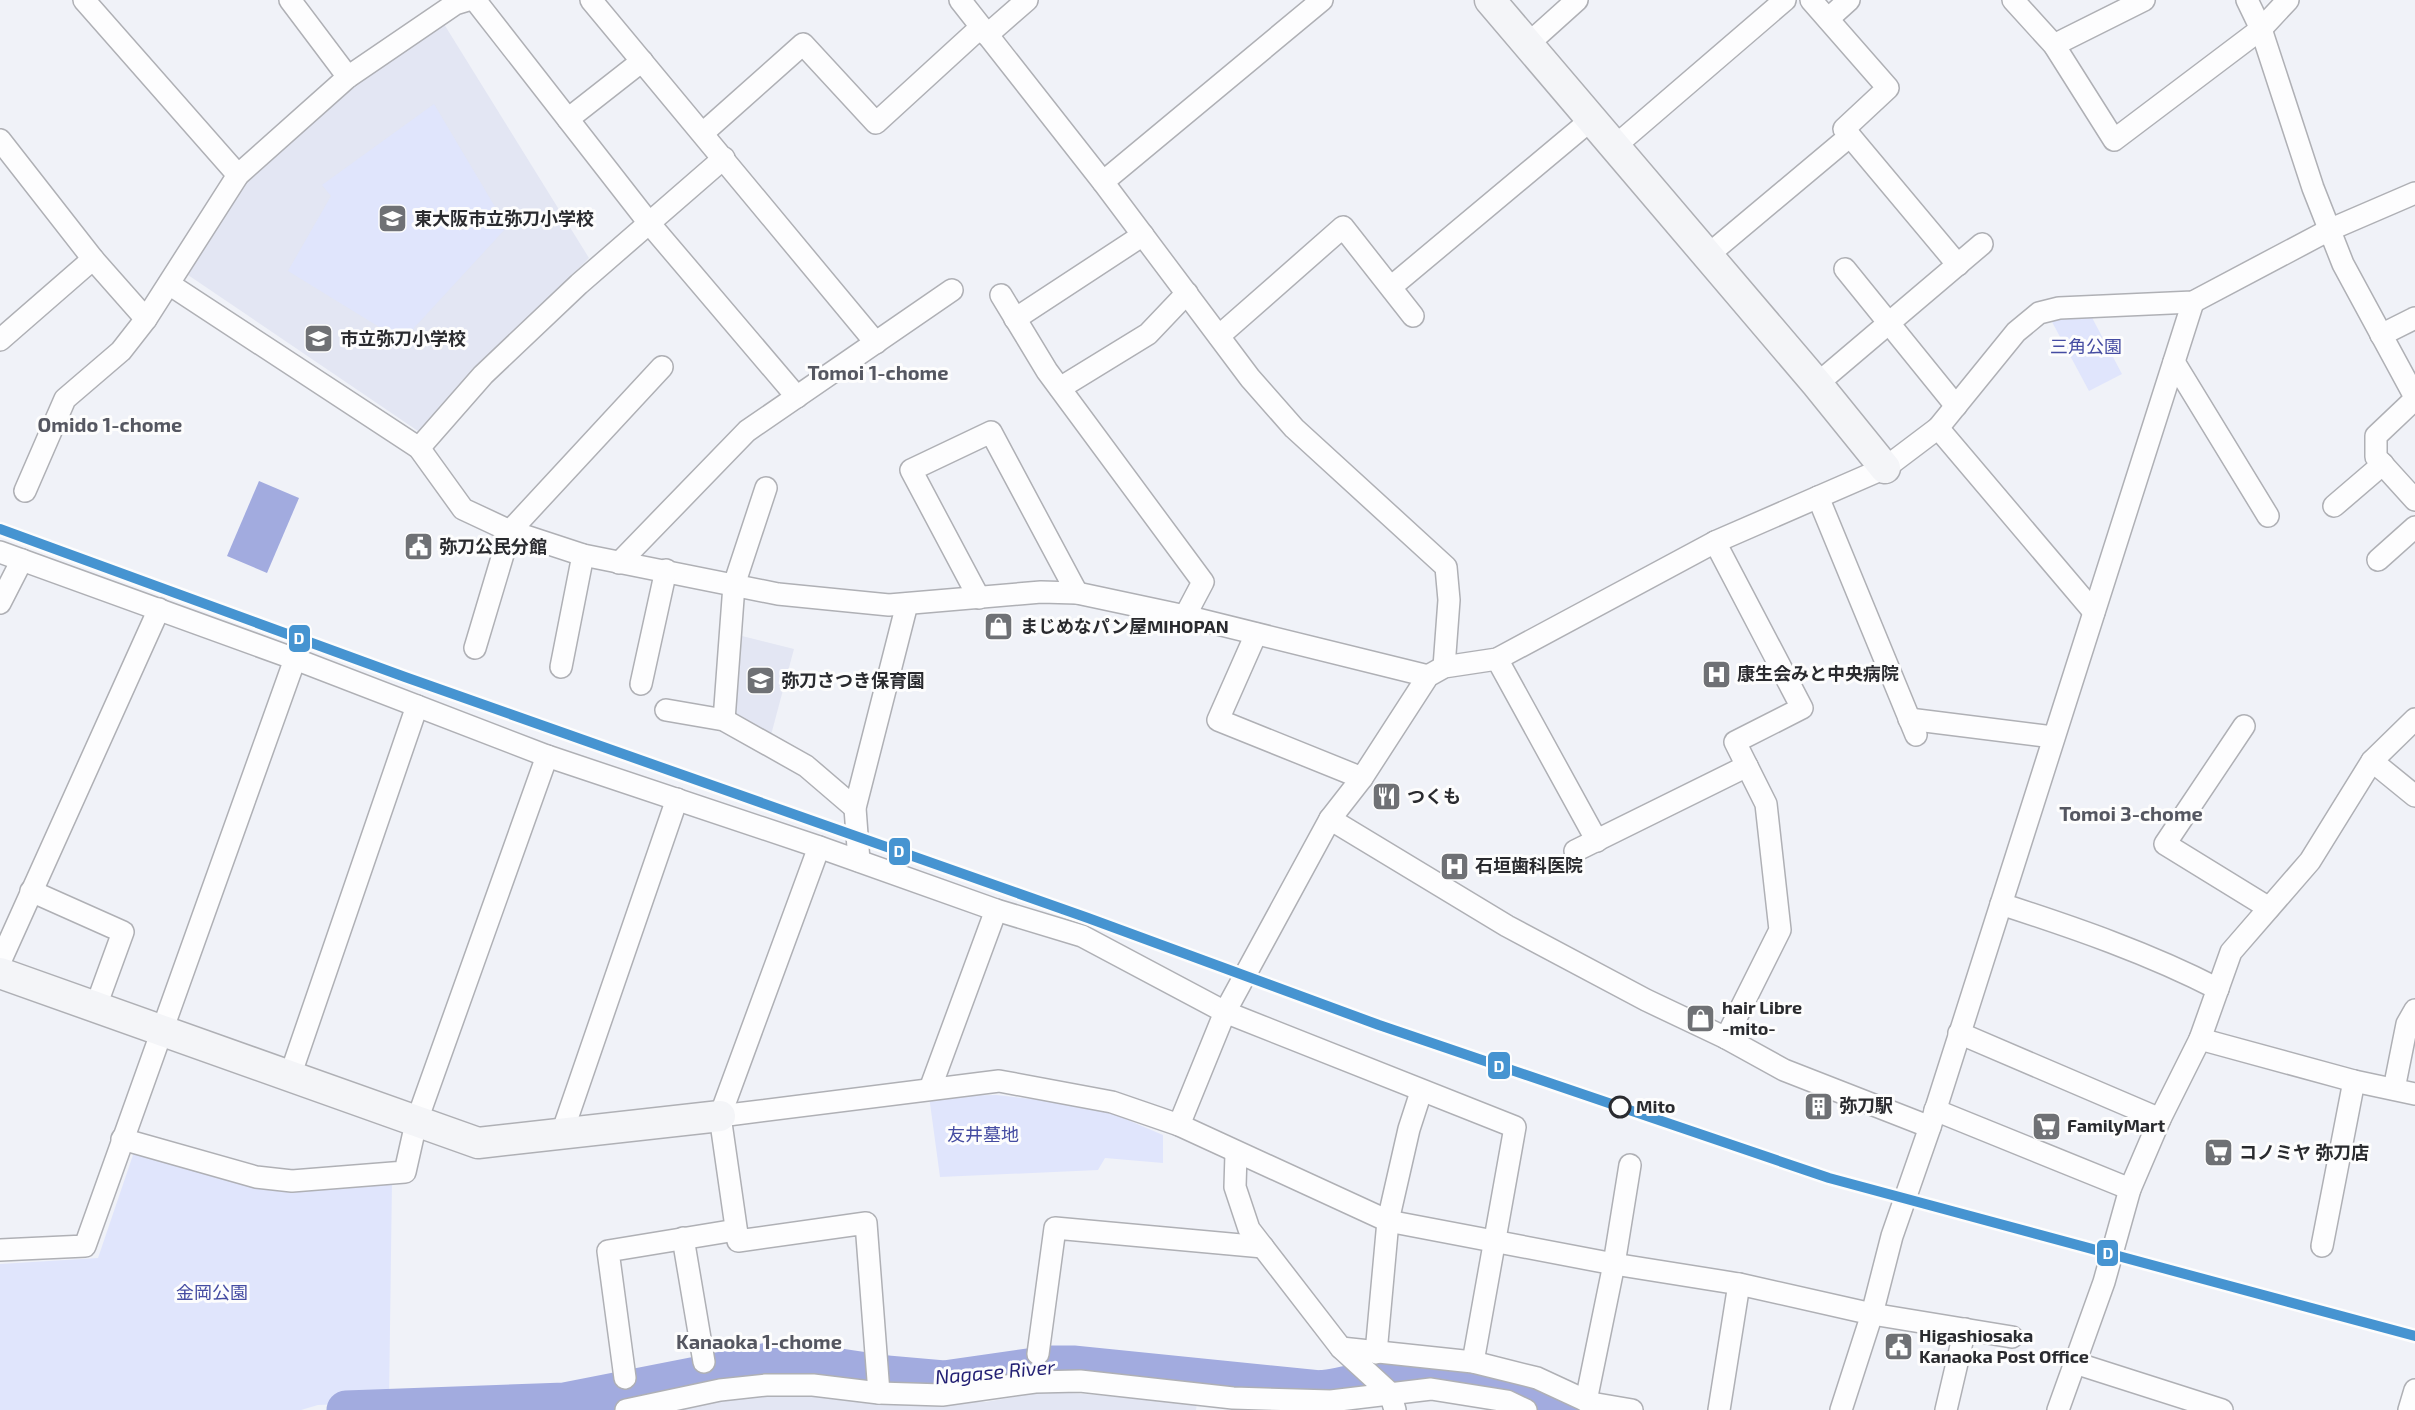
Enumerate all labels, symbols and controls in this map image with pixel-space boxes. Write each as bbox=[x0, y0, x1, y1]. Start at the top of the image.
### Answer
school or university icon: 東大阪市立弥刀小学校 bbox=[377, 203, 409, 235]
place label: 東大阪市立弥刀小学校 bbox=[414, 207, 594, 229]
school or university icon: 市立弥刀小学校 bbox=[303, 323, 335, 355]
place label: 市立弥刀小学校 bbox=[340, 327, 466, 349]
park label: 三角公園 bbox=[2050, 335, 2122, 357]
district label: Tomoi 1-chome bbox=[808, 360, 948, 384]
district label: Omido 1-chome bbox=[38, 412, 182, 436]
public building icon: 弥刀公民分館 bbox=[402, 531, 434, 563]
place label: 弥刀公民分館 bbox=[439, 535, 547, 557]
shop icon: まじめなパン屋MIHOPAN bbox=[983, 611, 1015, 643]
place label: まじめなパン屋MIHOPAN bbox=[1020, 615, 1229, 637]
line badge: D bbox=[288, 624, 311, 653]
text: D bbox=[294, 628, 305, 647]
hospital icon: 康生会みと中央病院 bbox=[1700, 658, 1732, 690]
place label: 康生会みと中央病院 bbox=[1737, 662, 1899, 684]
school or university icon: 弥刀さつき保育園 bbox=[744, 665, 776, 697]
place label: 弥刀さつき保育園 bbox=[781, 669, 925, 691]
restaurant icon: つくも bbox=[1370, 781, 1402, 813]
place label: つくも bbox=[1407, 785, 1461, 807]
district label: Tomoi 3-chome bbox=[2059, 801, 2203, 825]
line badge: D bbox=[888, 837, 911, 866]
text: D bbox=[894, 841, 905, 860]
hospital icon: 石垣歯科医院 bbox=[1438, 850, 1470, 882]
place label: 石垣歯科医院 bbox=[1475, 854, 1583, 876]
place label: hair Libre -mito- bbox=[1722, 996, 1802, 1039]
shop icon: hair Libre -mito- bbox=[1685, 1002, 1717, 1034]
line badge: D bbox=[1487, 1051, 1511, 1080]
text: D bbox=[1494, 1056, 1505, 1075]
building icon: 弥刀駅 bbox=[1802, 1090, 1834, 1122]
place label: 弥刀駅 bbox=[1839, 1094, 1893, 1116]
place label: Mito bbox=[1636, 1095, 1675, 1117]
marker: Mito bbox=[1609, 1096, 1631, 1118]
supermarket icon: FamilyMart bbox=[2030, 1110, 2062, 1142]
place label: FamilyMart bbox=[2067, 1114, 2166, 1136]
park label: 友井墓地 bbox=[947, 1123, 1019, 1145]
supermarket icon: コノミヤ 弥刀店 bbox=[2202, 1137, 2234, 1169]
place label: コノミヤ 弥刀店 bbox=[2239, 1141, 2369, 1163]
line badge: D bbox=[2096, 1239, 2119, 1267]
text: D bbox=[2103, 1243, 2114, 1262]
park label: 金岡公園 bbox=[176, 1281, 248, 1303]
place label: Higashiosaka Kanaoka Post Office bbox=[1919, 1324, 2089, 1367]
district label: Kanaoka 1-chome bbox=[676, 1329, 842, 1353]
public building icon: Higashiosaka Kanaoka Post Office bbox=[1882, 1330, 1914, 1362]
water label: Nagase River bbox=[934, 1354, 1057, 1388]

